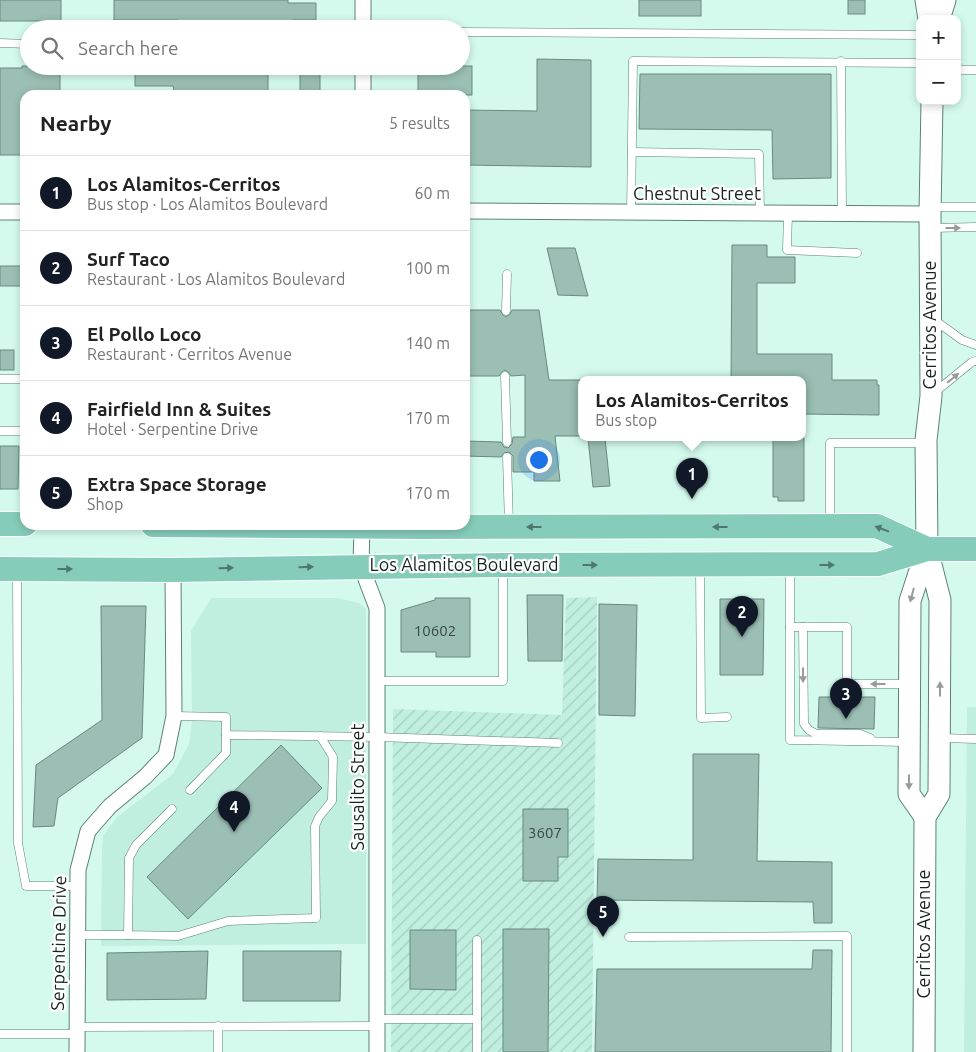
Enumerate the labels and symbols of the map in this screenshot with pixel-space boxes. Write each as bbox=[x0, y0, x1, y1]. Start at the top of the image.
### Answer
street label: Chestnut Street bbox=[633, 183, 761, 203]
one-way arrow bbox=[945, 224, 961, 232]
street label: Cerritos Avenue bbox=[919, 260, 939, 390]
one-way arrow bbox=[946, 372, 959, 383]
your location bbox=[526, 447, 552, 473]
pin: 1 bbox=[676, 458, 708, 499]
one-way arrow bbox=[526, 523, 542, 531]
one-way arrow bbox=[712, 523, 728, 531]
one-way arrow bbox=[874, 525, 889, 533]
street label: Los Alamitos Boulevard bbox=[370, 554, 558, 574]
one-way arrow bbox=[582, 561, 598, 569]
one-way arrow bbox=[820, 561, 836, 569]
one-way arrow bbox=[299, 563, 315, 571]
one-way arrow bbox=[218, 564, 234, 572]
one-way arrow bbox=[58, 565, 74, 573]
one-way arrow bbox=[908, 588, 916, 603]
pin: 2 bbox=[726, 596, 758, 637]
house number: 10602 bbox=[414, 622, 456, 639]
one-way arrow bbox=[799, 668, 807, 684]
pin: 3 bbox=[830, 678, 862, 719]
one-way arrow bbox=[870, 680, 886, 688]
one-way arrow bbox=[936, 681, 944, 697]
street label: Sausalito Street bbox=[347, 723, 367, 851]
one-way arrow bbox=[905, 774, 913, 790]
pin: 4 bbox=[218, 791, 250, 832]
house number: 3607 bbox=[528, 824, 562, 841]
street label: Cerritos Avenue bbox=[913, 869, 933, 999]
street label: Serpentine Drive bbox=[47, 875, 69, 1011]
pin: 5 bbox=[587, 896, 619, 937]

